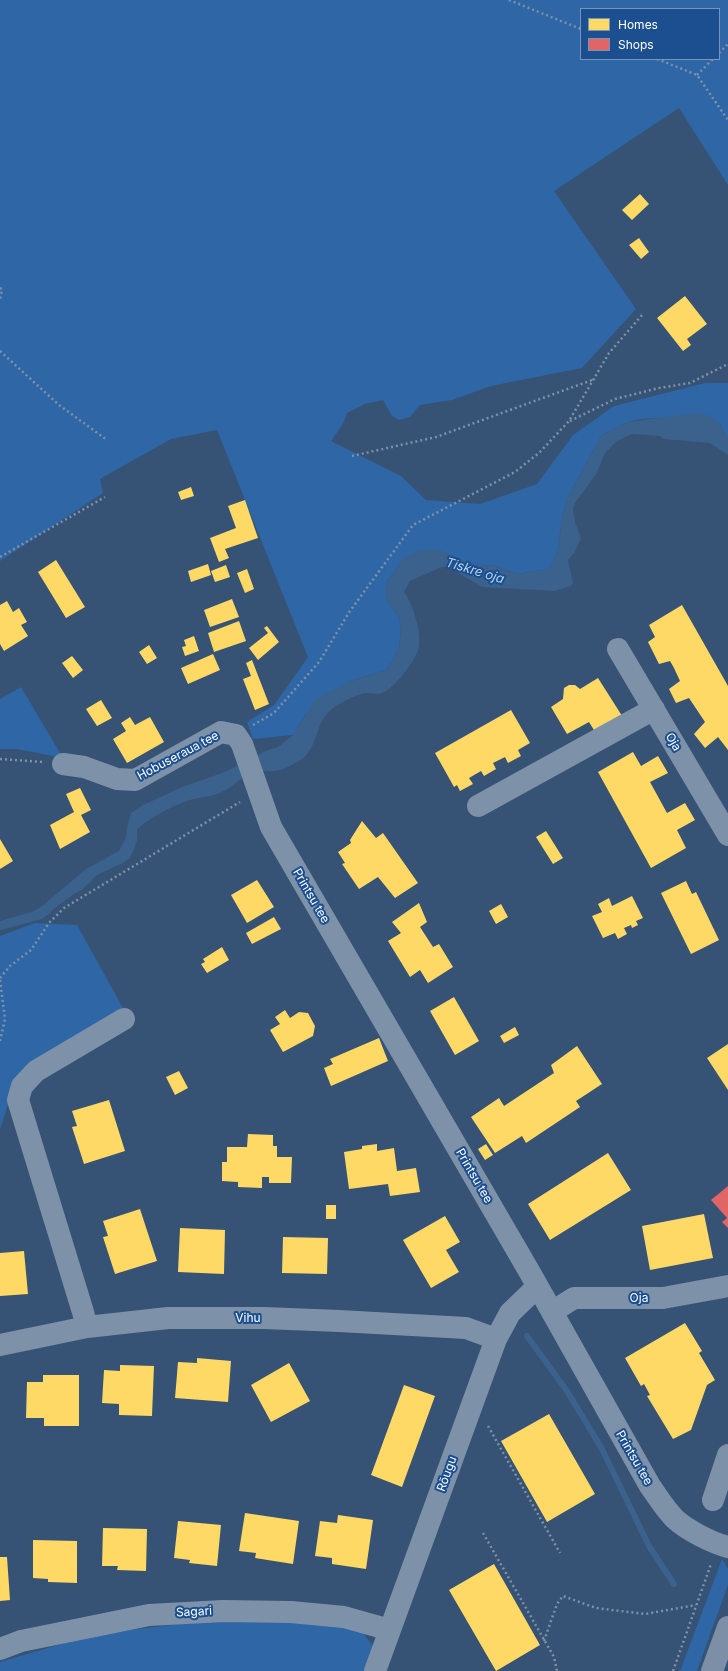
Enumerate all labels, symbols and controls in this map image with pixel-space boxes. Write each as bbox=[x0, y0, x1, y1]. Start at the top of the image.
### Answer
legend bbox=[580, 8, 720, 60]
text: Homes bbox=[618, 17, 658, 32]
text: Shops bbox=[618, 37, 654, 52]
water label: Tiskre oja bbox=[444, 555, 506, 587]
street label: Hobuseraua tee bbox=[135, 728, 221, 784]
street label: Oja bbox=[662, 730, 684, 754]
street label: Printsu tee bbox=[290, 866, 332, 926]
street label: Printsu tee bbox=[453, 1146, 495, 1206]
street label: Oja bbox=[630, 1291, 648, 1305]
street label: Vihu bbox=[235, 1311, 261, 1325]
street label: Printsu tee bbox=[613, 1428, 655, 1488]
street label: Rõugu bbox=[434, 1454, 460, 1494]
street label: Sagari bbox=[176, 1604, 212, 1620]

